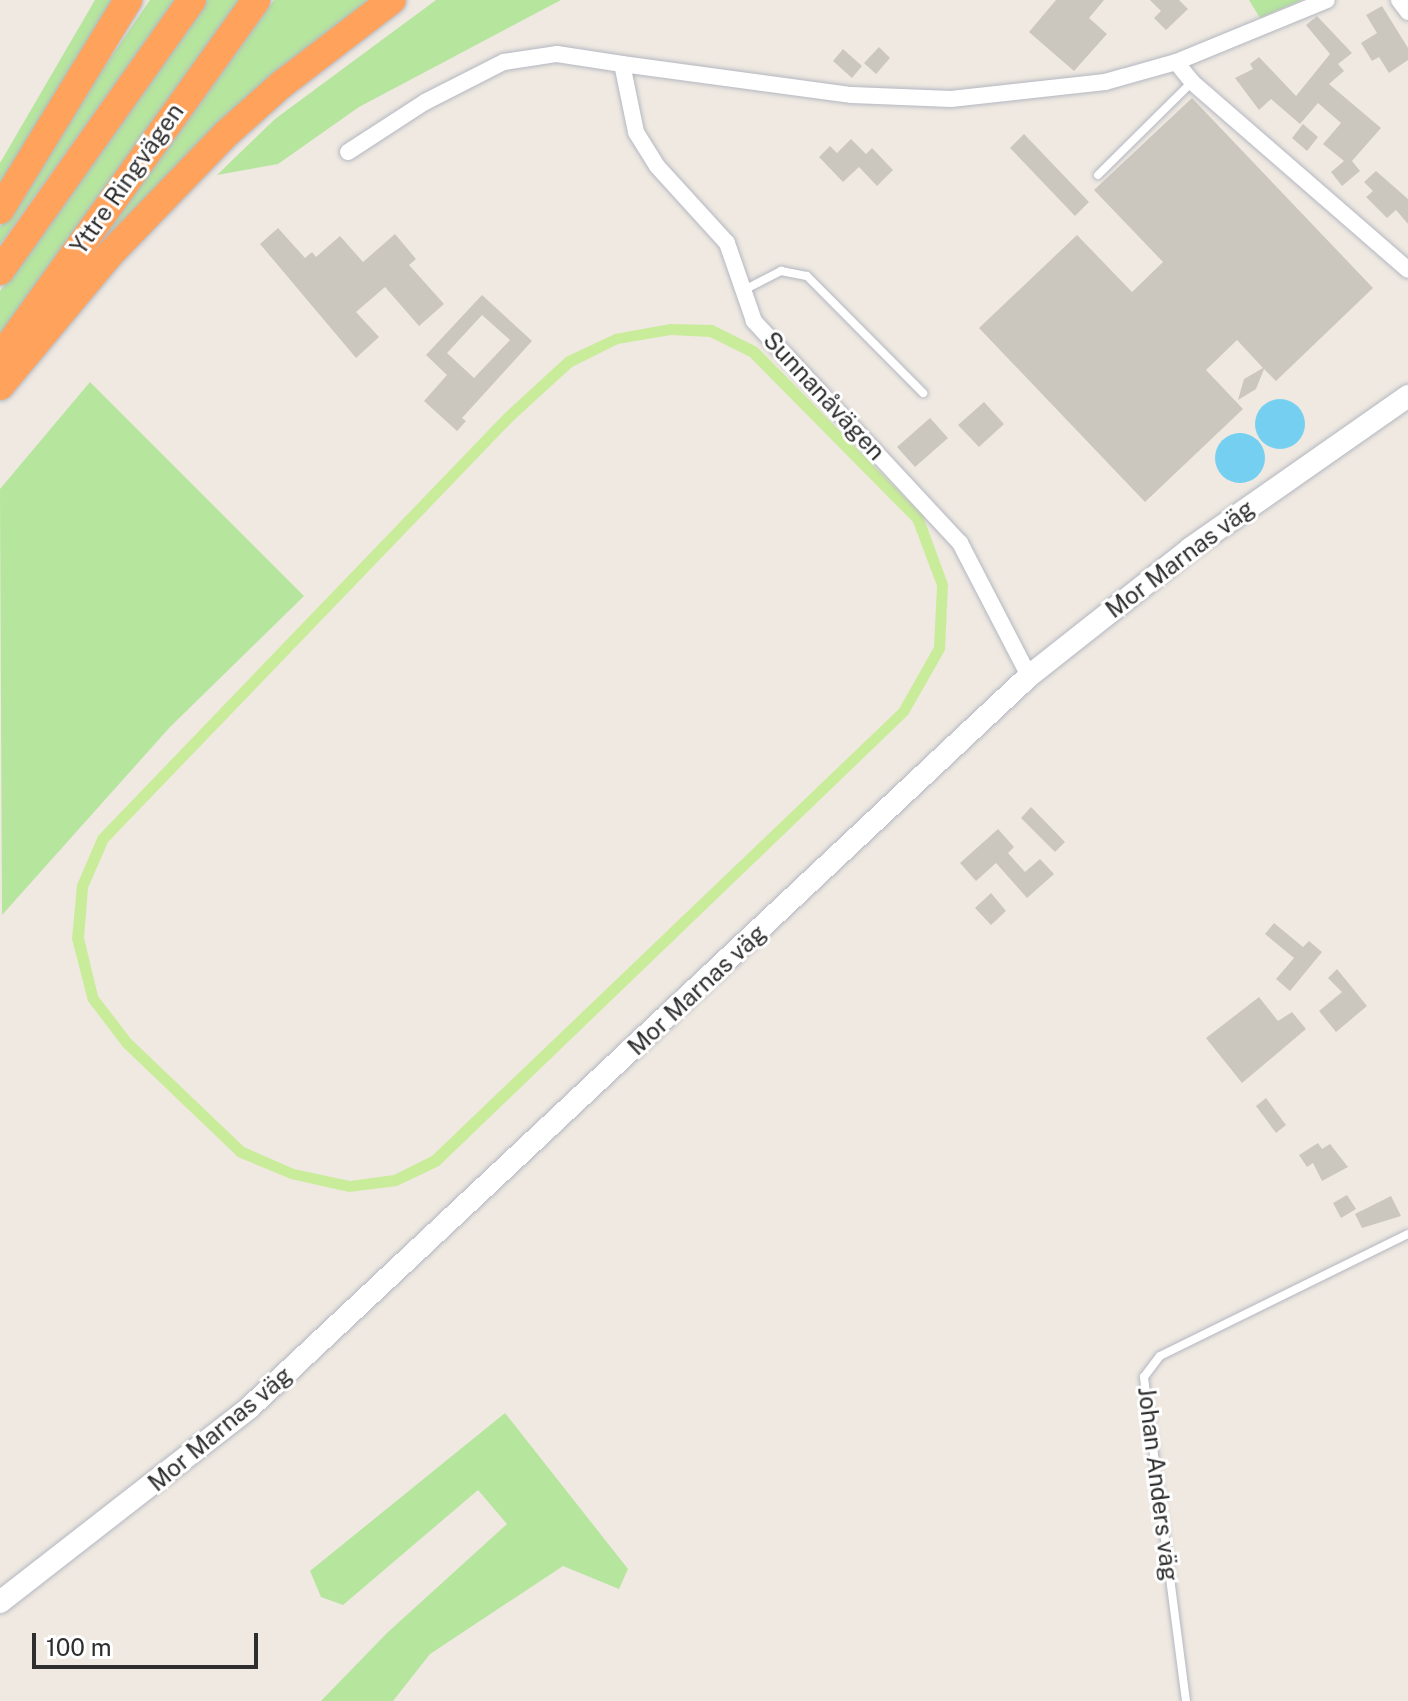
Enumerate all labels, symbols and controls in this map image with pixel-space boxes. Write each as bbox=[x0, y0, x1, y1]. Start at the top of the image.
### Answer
street label: Yttre Ringvägen bbox=[64, 98, 190, 260]
street label: Sunnanåvägen bbox=[757, 326, 891, 466]
street label: Mor Marnas väg bbox=[1100, 494, 1260, 624]
street label: Mor Marnas väg bbox=[622, 919, 772, 1061]
street label: Mor Marnas väg bbox=[142, 1361, 298, 1497]
street label: Johan Anders väg bbox=[1132, 1385, 1184, 1583]
scale bar bbox=[36, 1617, 262, 1667]
text: 100 m bbox=[46, 1633, 112, 1661]

